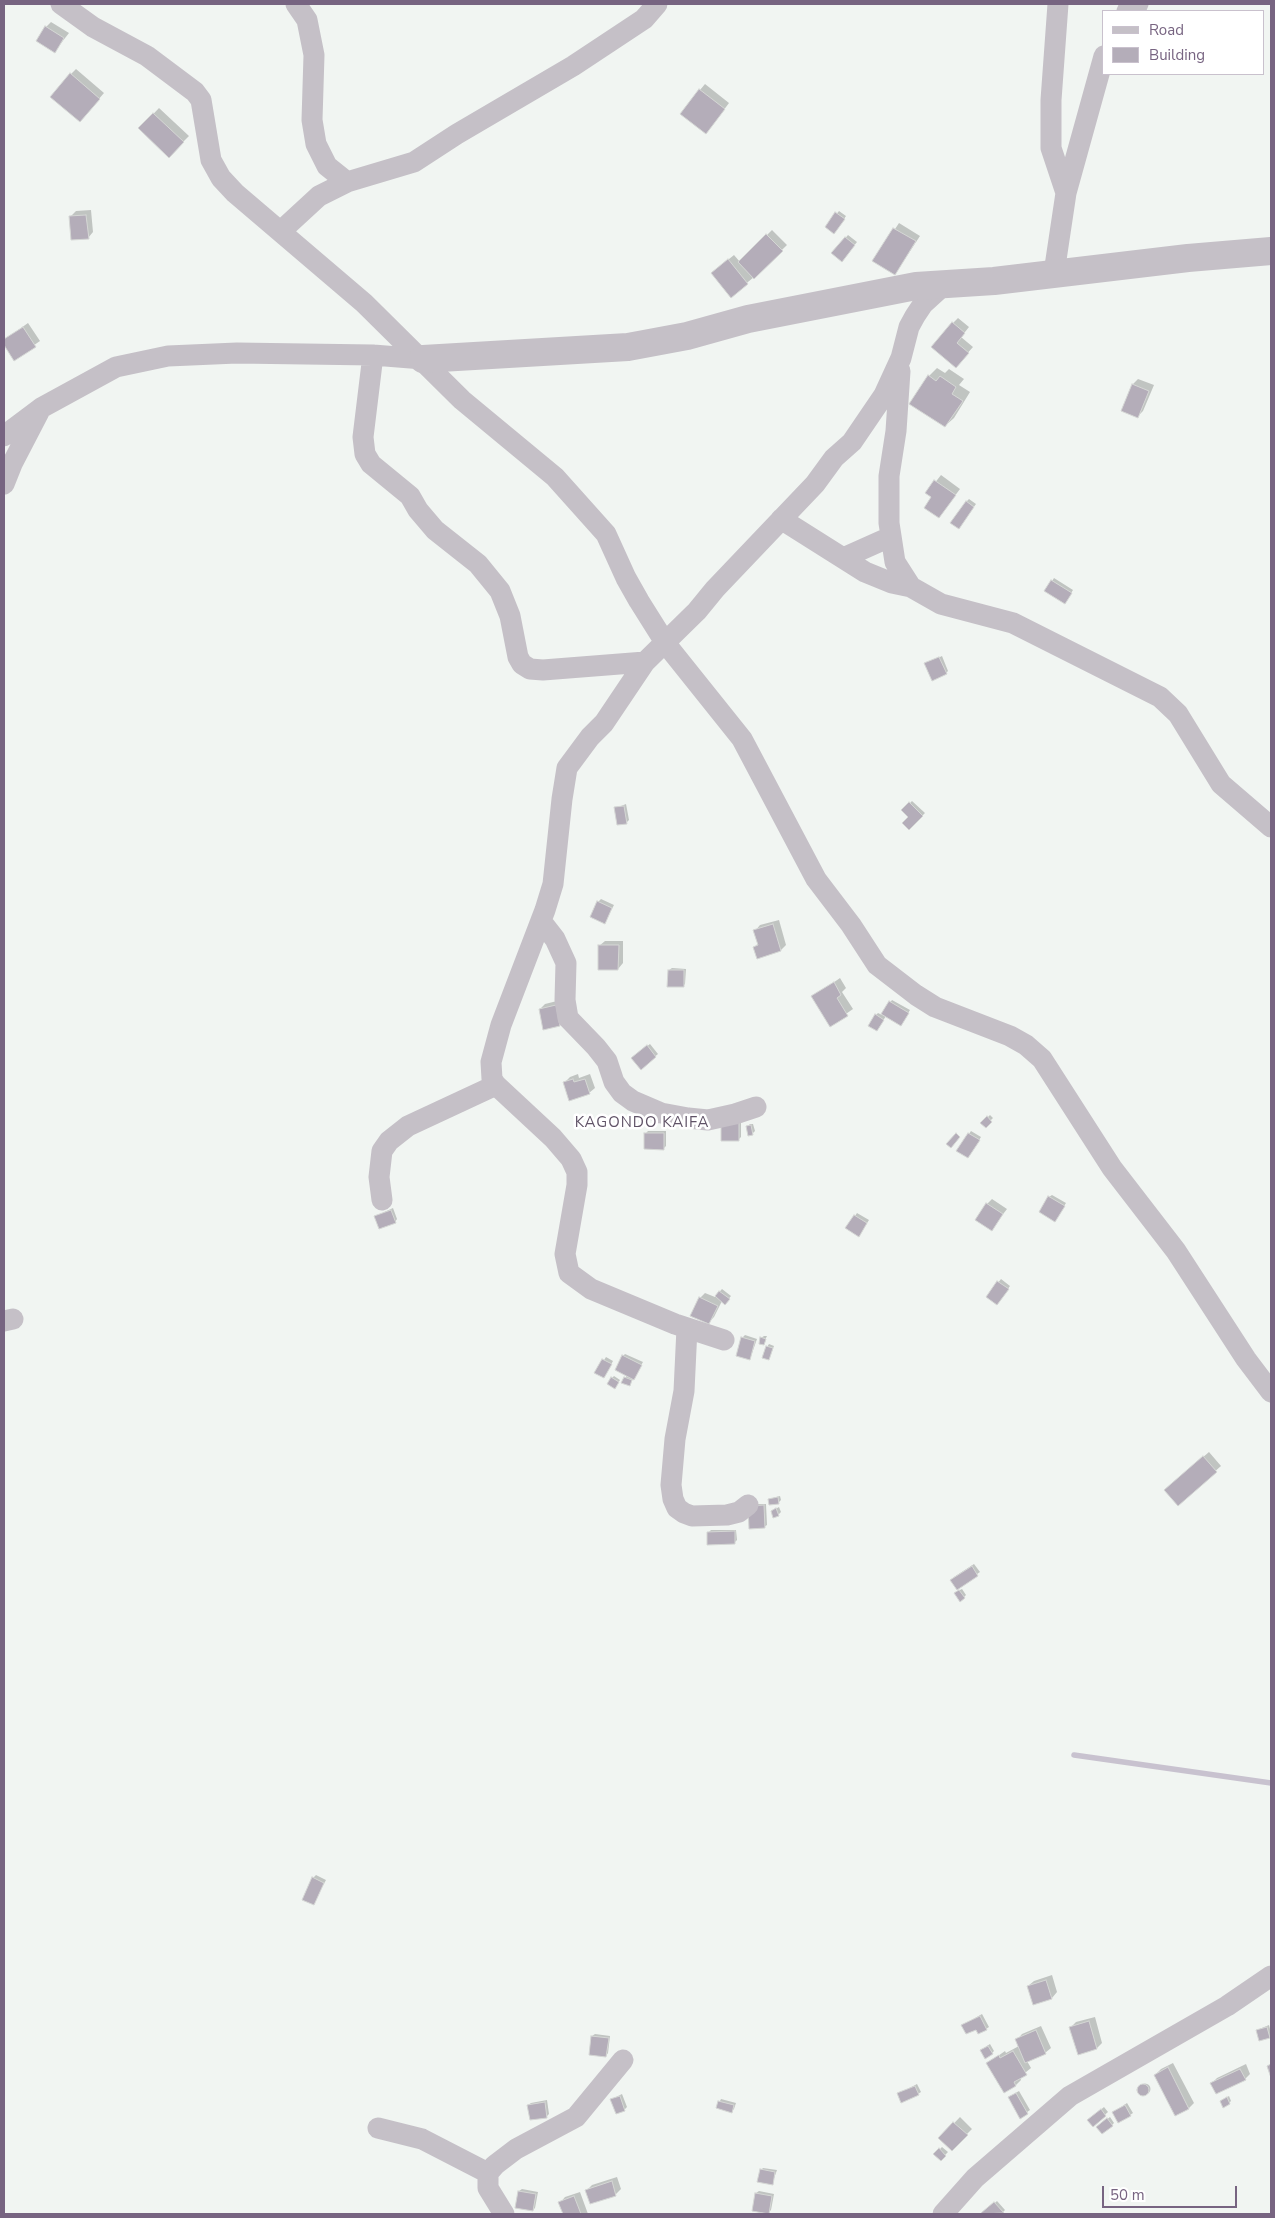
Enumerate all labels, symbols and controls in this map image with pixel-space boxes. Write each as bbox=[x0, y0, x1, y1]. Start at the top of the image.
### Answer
legend bbox=[1102, 10, 1265, 75]
text: Road bbox=[1149, 20, 1184, 40]
text: Building bbox=[1149, 45, 1205, 65]
district label: KAGONDO KAIFA bbox=[573, 1114, 711, 1132]
scale bar bbox=[1105, 2176, 1240, 2208]
text: 50 m bbox=[1110, 2185, 1145, 2205]

